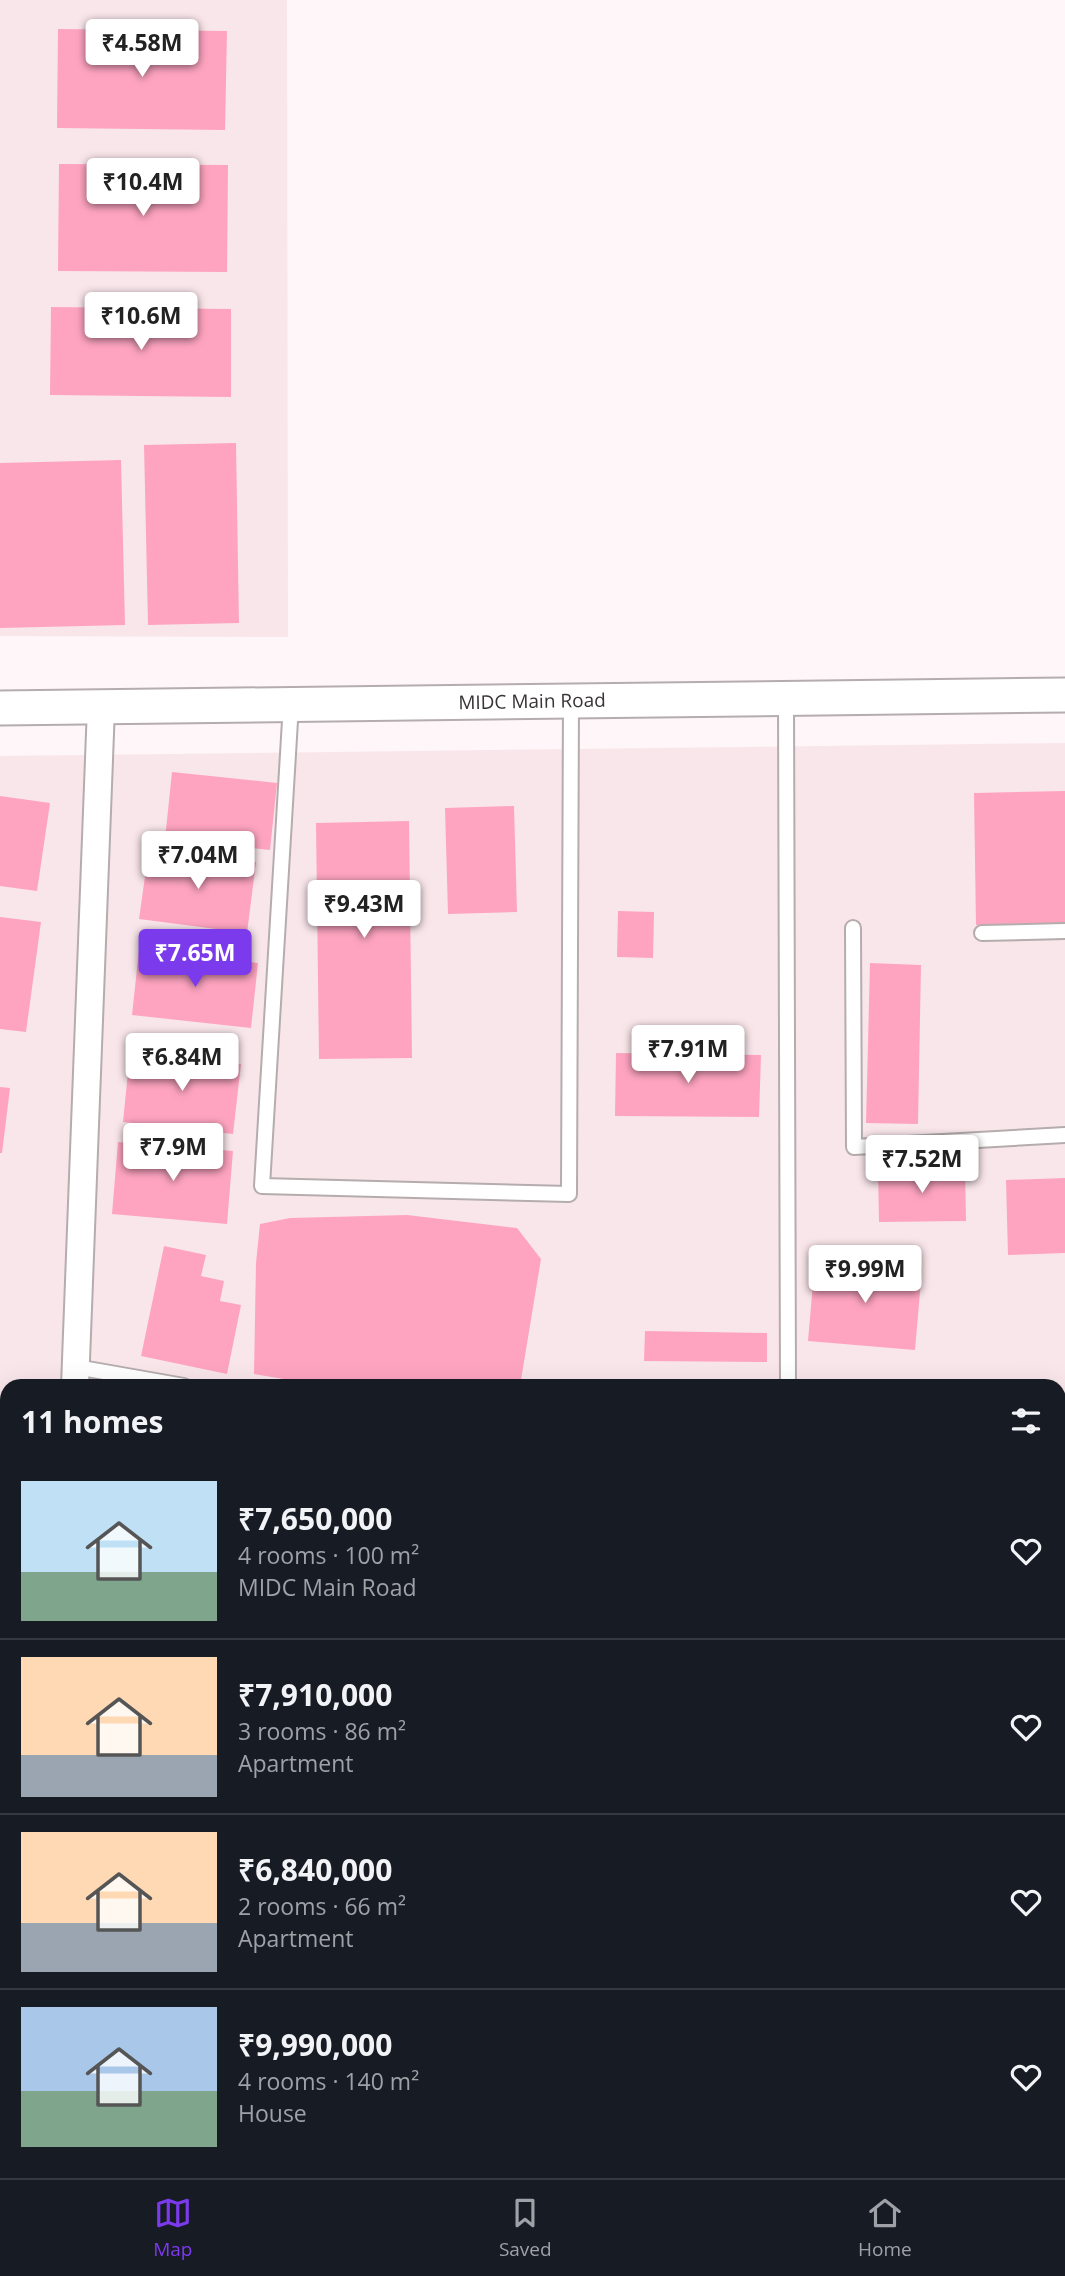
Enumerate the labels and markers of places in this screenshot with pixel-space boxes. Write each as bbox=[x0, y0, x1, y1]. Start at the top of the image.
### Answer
pin: ₹4.58M bbox=[85, 20, 199, 79]
pin: ₹10.4M bbox=[86, 158, 200, 218]
pin: ₹10.6M bbox=[84, 292, 198, 352]
pin: ₹7.04M bbox=[141, 832, 255, 891]
pin: ₹9.43M bbox=[307, 880, 421, 940]
pin: ₹7.65M bbox=[138, 930, 252, 989]
pin: ₹7.91M bbox=[631, 1026, 745, 1085]
pin: ₹6.84M bbox=[125, 1034, 239, 1093]
pin: ₹7.9M bbox=[124, 1124, 222, 1183]
pin: ₹7.52M bbox=[865, 1136, 979, 1195]
pin: ₹9.99M bbox=[808, 1246, 922, 1305]

